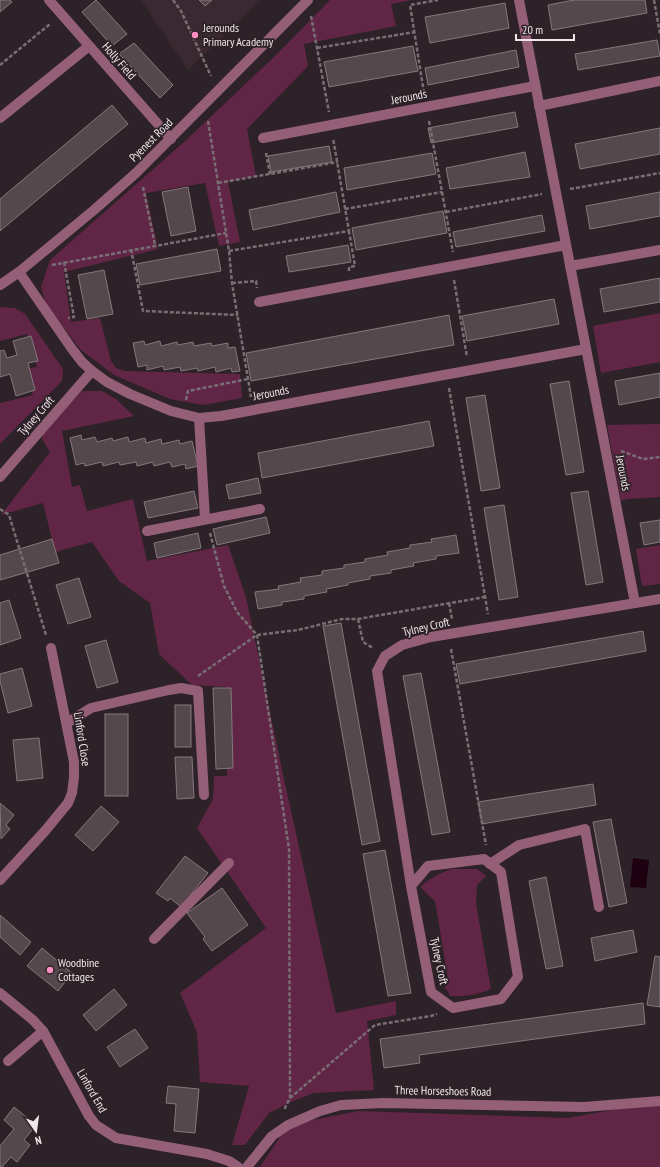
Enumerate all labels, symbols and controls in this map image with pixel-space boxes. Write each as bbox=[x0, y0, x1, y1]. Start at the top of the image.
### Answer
scale bar bbox=[516, 16, 574, 42]
place label: Jerounds Primary Academy bbox=[202, 20, 274, 49]
text: 20 m bbox=[522, 22, 543, 37]
marker: Jerounds Primary Academy bbox=[190, 30, 200, 40]
street label: Holly Field bbox=[99, 39, 140, 82]
street label: Jerounds bbox=[389, 86, 428, 108]
street label: Pyenest Road bbox=[126, 115, 176, 165]
street label: Jerounds bbox=[251, 382, 290, 404]
street label: Tylney Croft bbox=[14, 392, 58, 439]
street label: Jerounds bbox=[612, 453, 634, 492]
street label: Tylney Croft bbox=[401, 614, 452, 639]
street label: Linford Close bbox=[71, 711, 94, 767]
street label: Tylney Croft bbox=[427, 936, 452, 987]
place label: Woodbine Cottages bbox=[58, 955, 99, 984]
marker: Woodbine Cottages bbox=[45, 965, 55, 975]
street label: Linford End bbox=[74, 1066, 111, 1115]
street label: Three Horseshoes Road bbox=[395, 1082, 492, 1099]
north arrow bbox=[16, 1111, 56, 1151]
text: N bbox=[34, 1133, 43, 1148]

